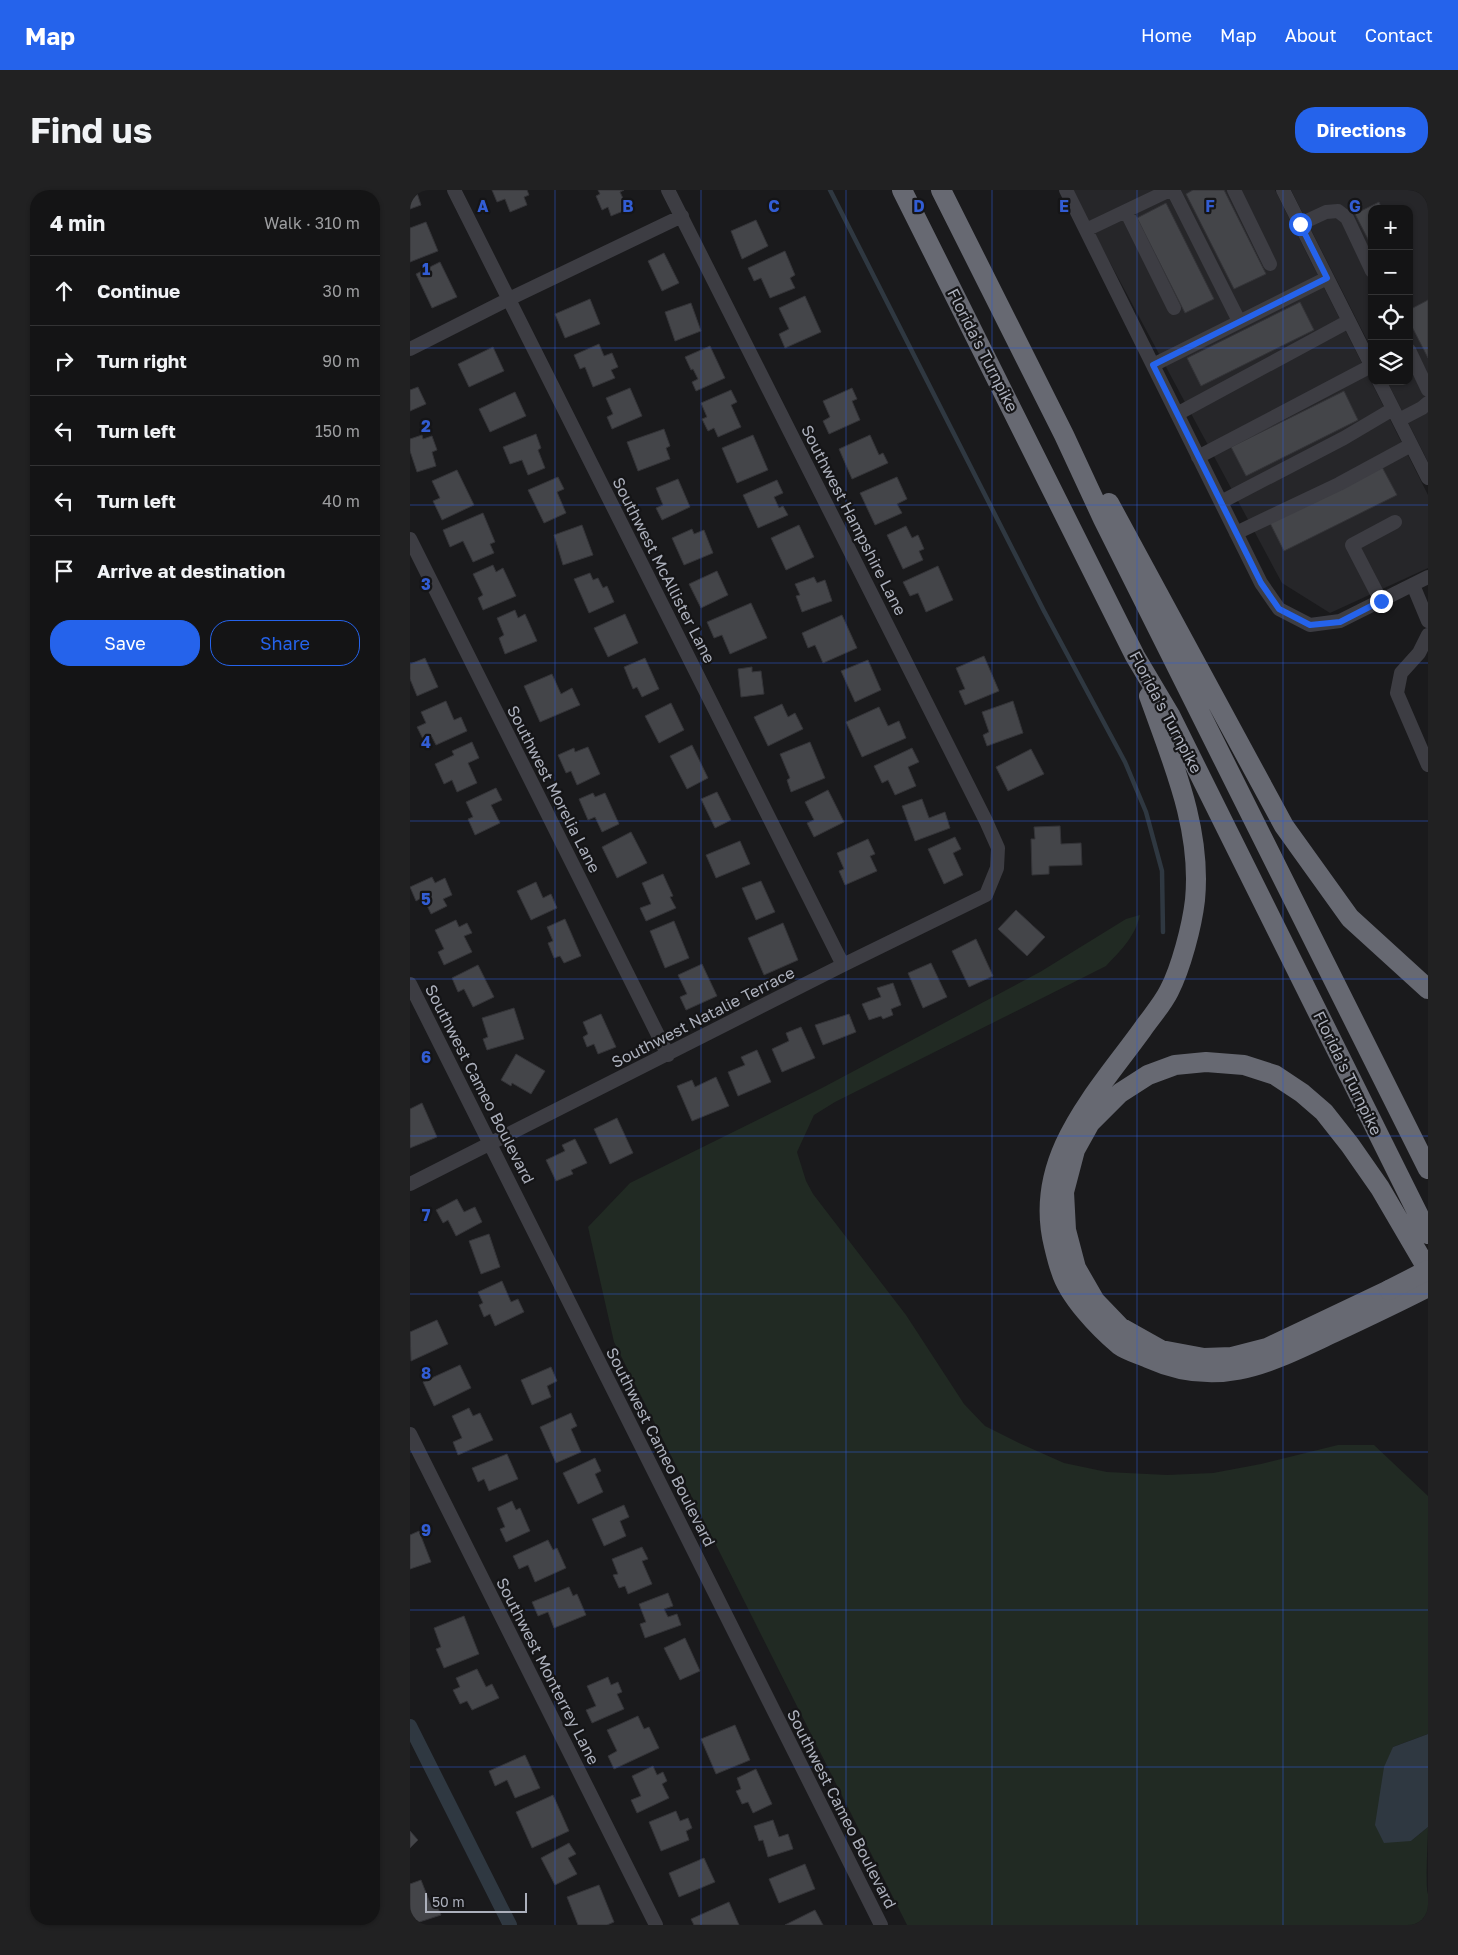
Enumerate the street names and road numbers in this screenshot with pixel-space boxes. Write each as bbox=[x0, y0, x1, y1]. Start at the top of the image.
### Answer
street label: Florida's Turnpike bbox=[943, 285, 1023, 415]
street label: Southwest Hampshire Lane bbox=[797, 421, 911, 619]
street label: Southwest McAllister Lane bbox=[608, 474, 720, 666]
street label: Florida's Turnpike bbox=[1125, 647, 1207, 777]
street label: Southwest Morelia Lane bbox=[503, 702, 605, 876]
street label: Southwest Natalie Terrace bbox=[608, 962, 798, 1072]
street label: Southwest Cameo Boulevard bbox=[421, 981, 539, 1187]
street label: Florida's Turnpike bbox=[1309, 1008, 1387, 1138]
street label: Southwest Cameo Boulevard bbox=[602, 1344, 720, 1550]
street label: Southwest Monterrey Lane bbox=[492, 1574, 604, 1768]
street label: Southwest Cameo Boulevard bbox=[783, 1706, 901, 1912]

